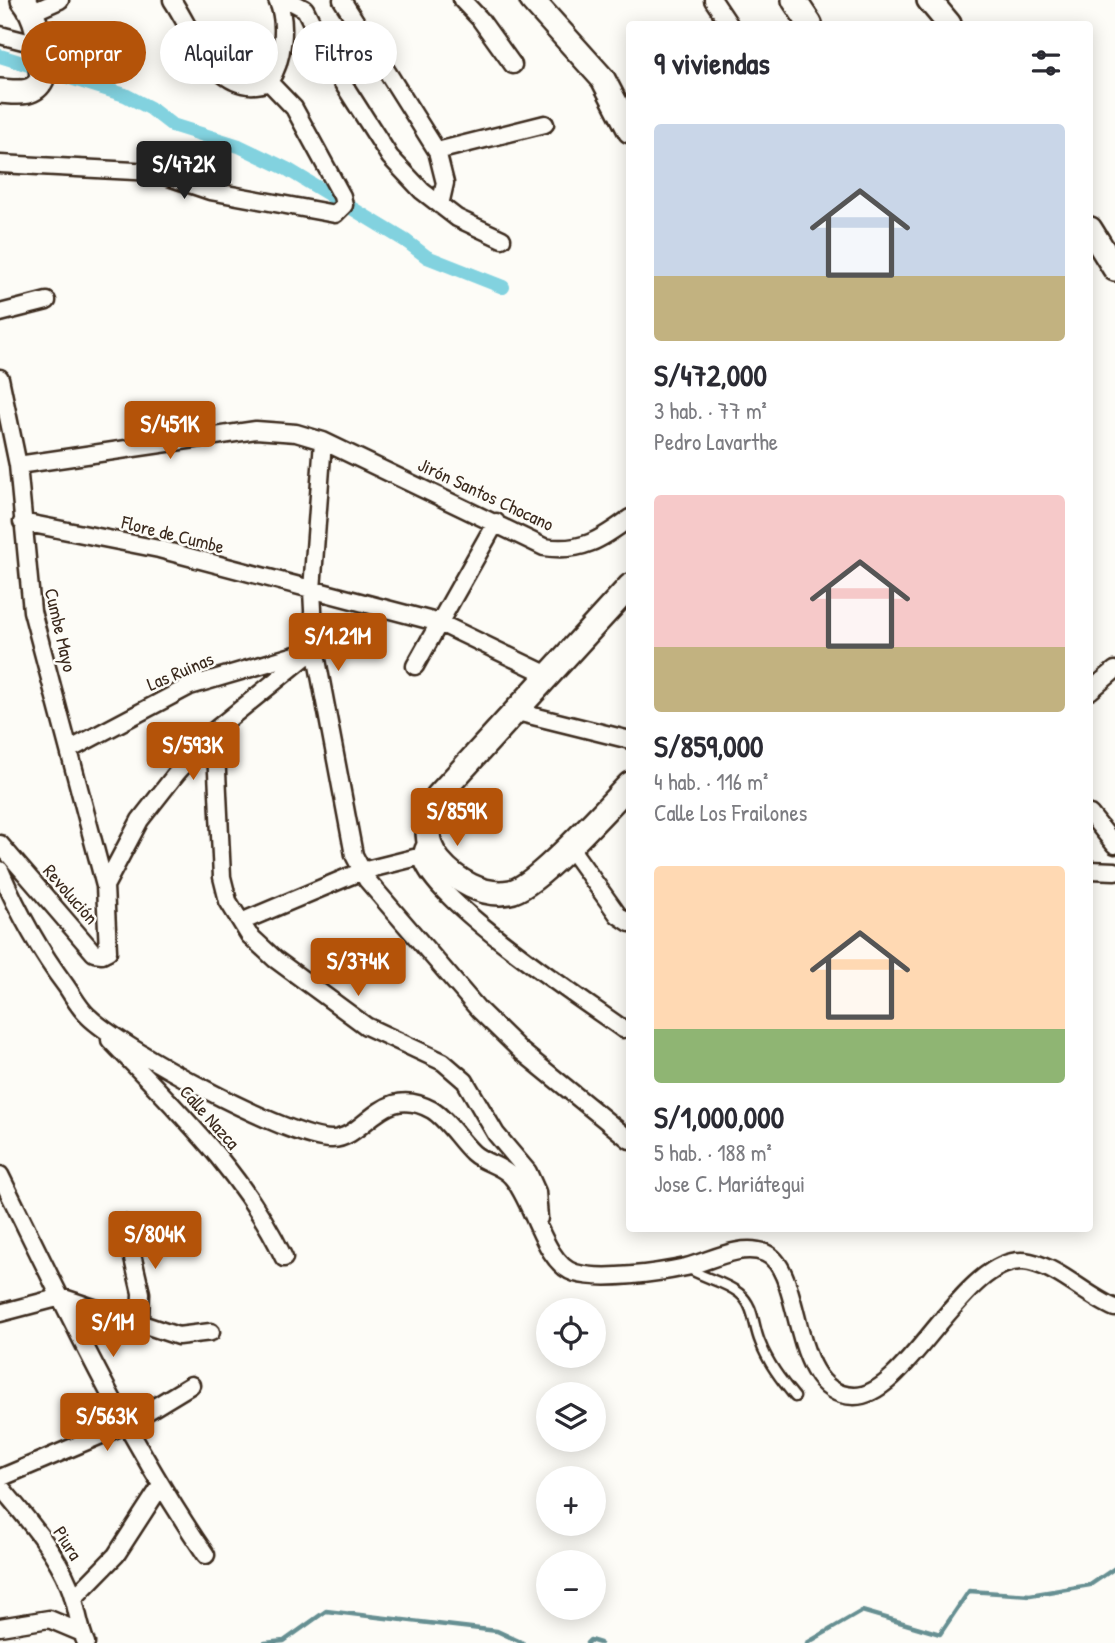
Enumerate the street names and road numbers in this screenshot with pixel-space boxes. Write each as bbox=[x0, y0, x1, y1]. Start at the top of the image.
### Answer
street label: Jirón Santos Chocano bbox=[414, 451, 558, 537]
street label: Flore de Cumbe bbox=[118, 508, 227, 559]
street label: Cumbe Mayo bbox=[39, 586, 83, 675]
street label: Las Ruinas bbox=[143, 645, 217, 697]
street label: Revolución bbox=[38, 858, 104, 930]
street label: Calle Nazca bbox=[174, 1079, 246, 1155]
street label: Piura bbox=[47, 1521, 89, 1566]

